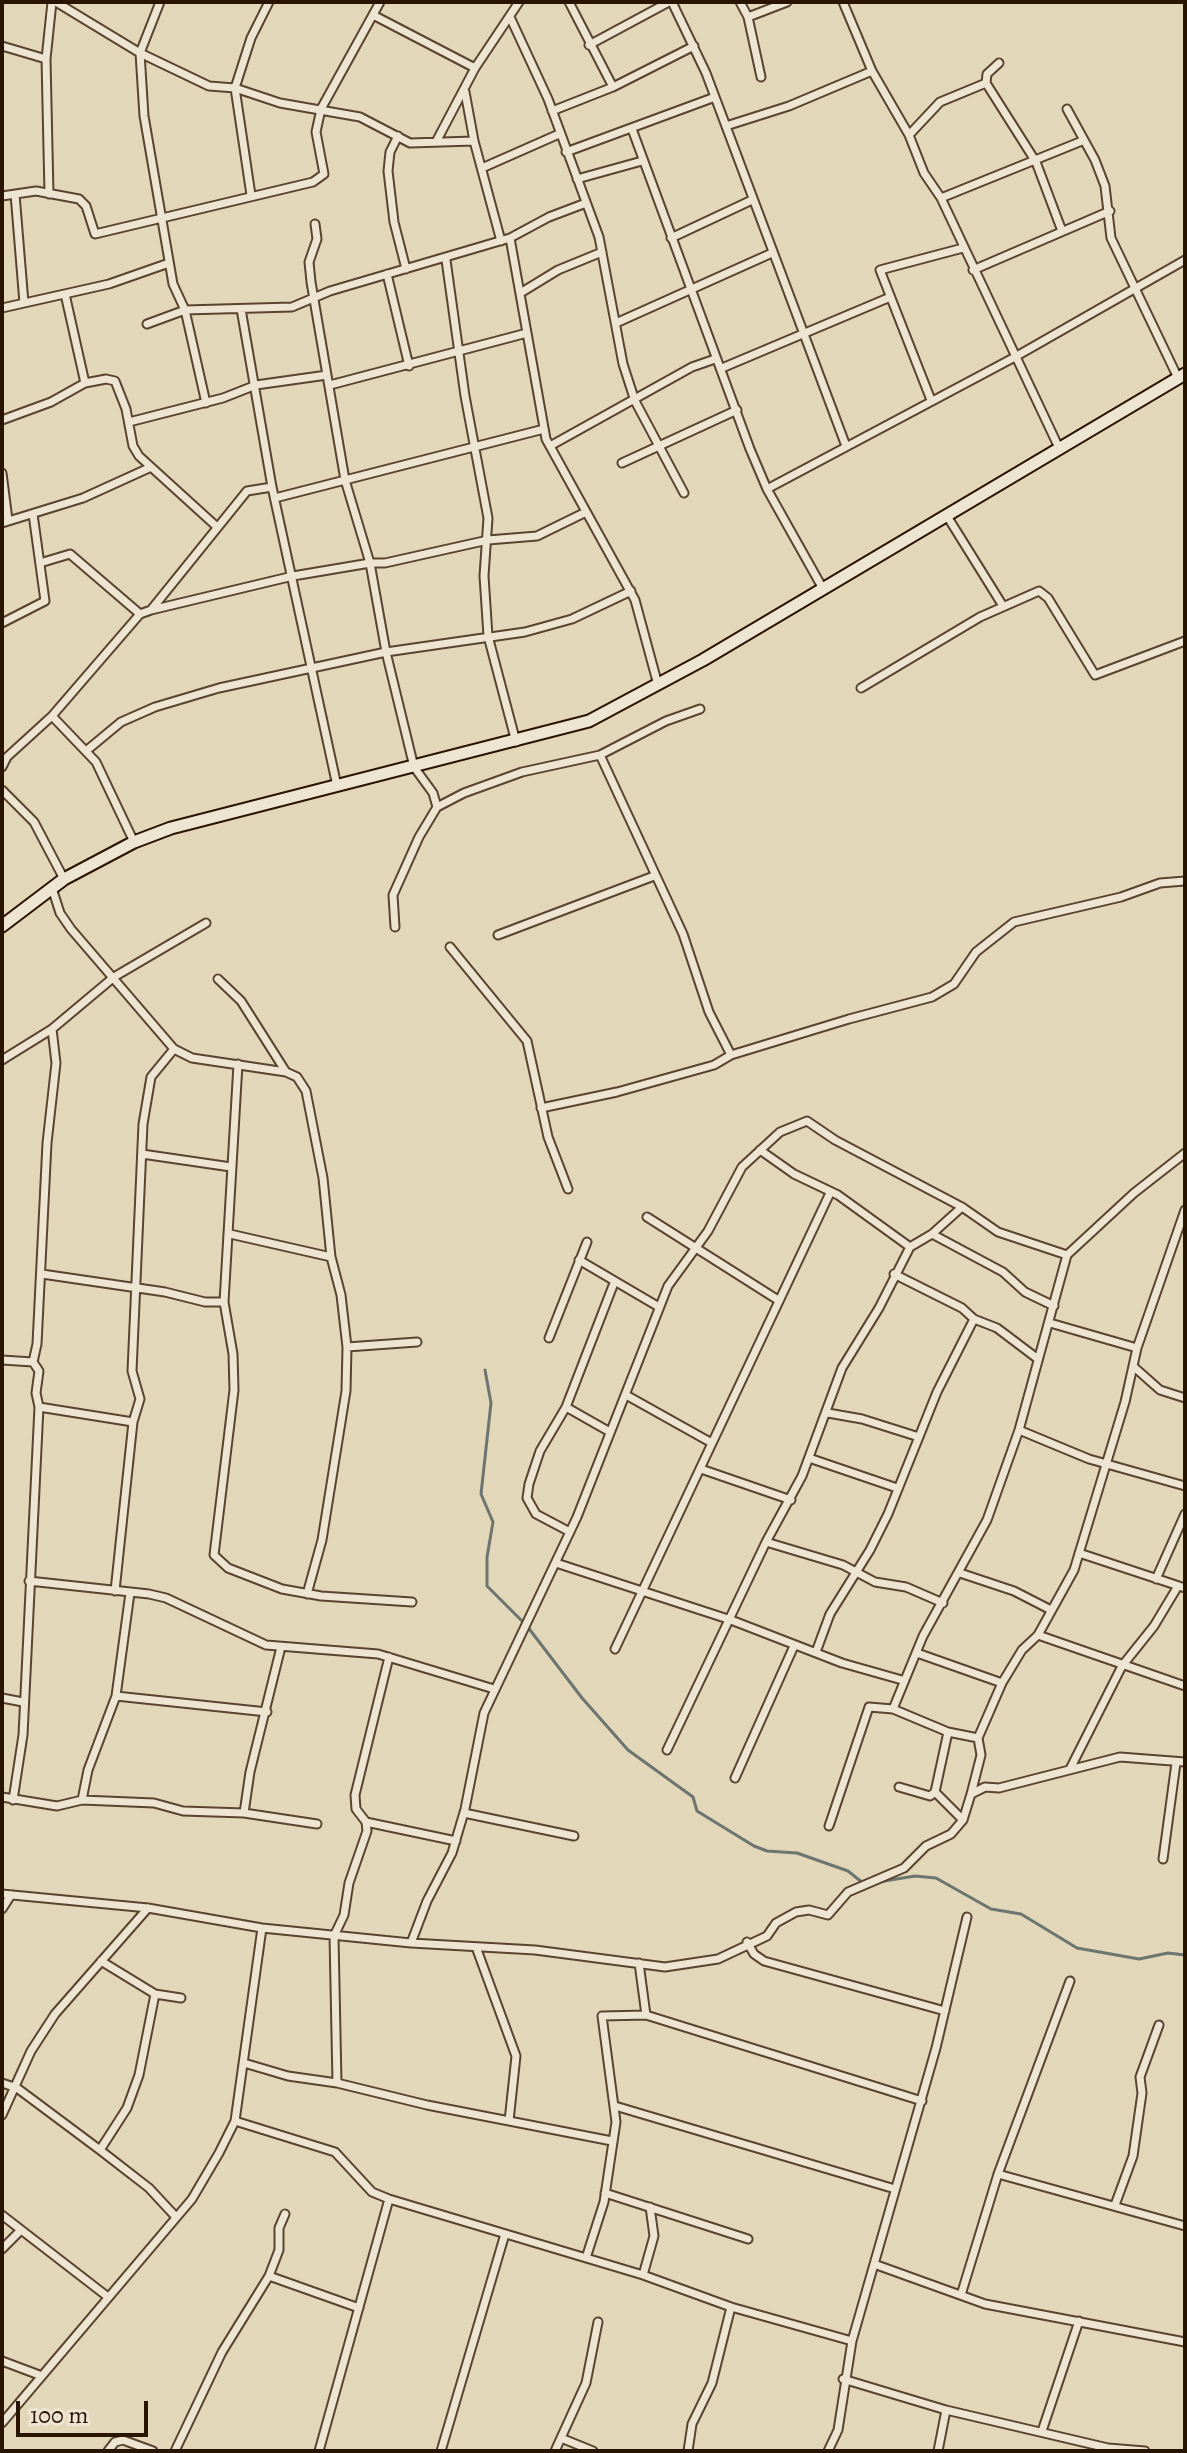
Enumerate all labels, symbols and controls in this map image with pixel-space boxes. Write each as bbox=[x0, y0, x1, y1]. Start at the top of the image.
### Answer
scale bar bbox=[20, 2385, 152, 2435]
text: 100 m bbox=[30, 2399, 89, 2431]

